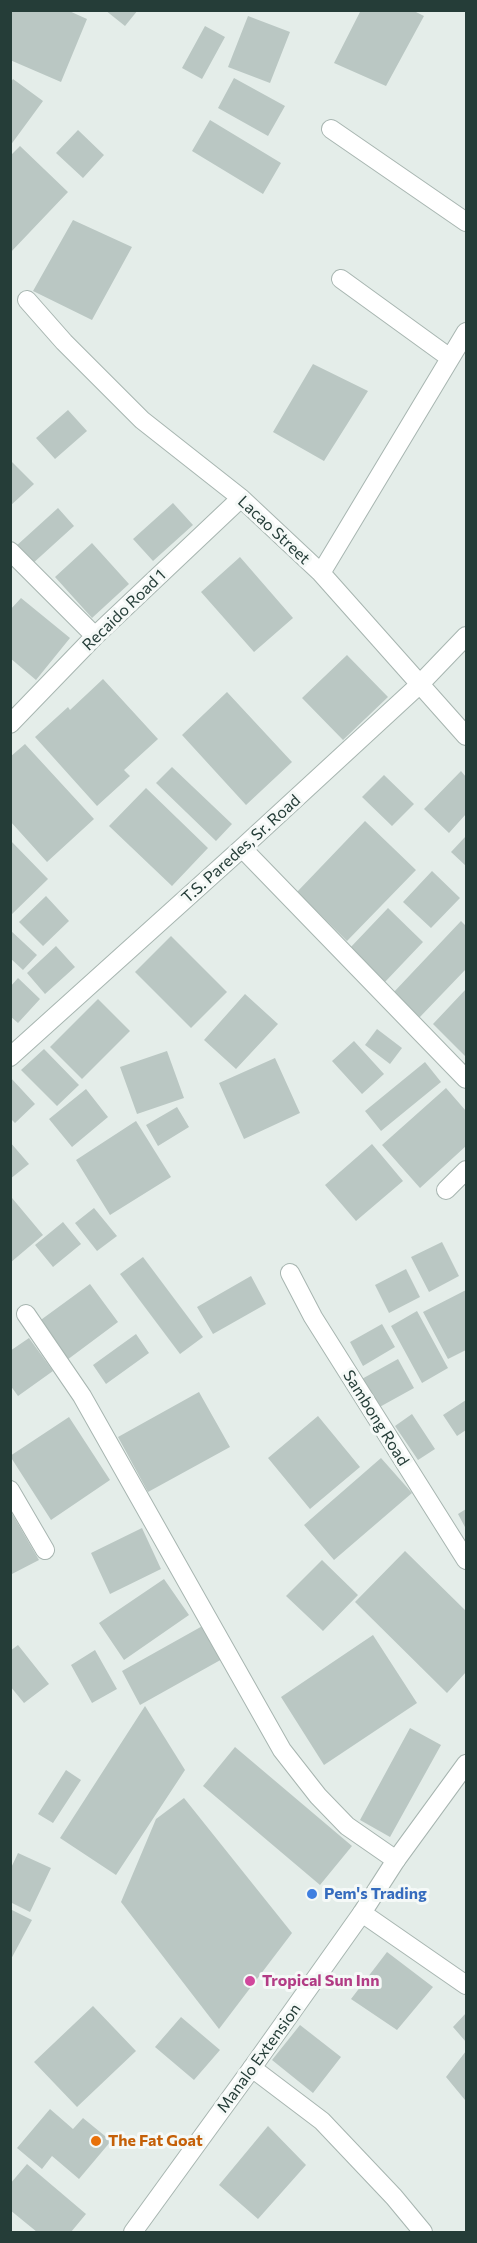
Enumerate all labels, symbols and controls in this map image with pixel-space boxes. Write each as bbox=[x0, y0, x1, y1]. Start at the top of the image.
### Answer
street label: Lacao Street bbox=[234, 492, 314, 568]
street label: Recaido Road 1 bbox=[78, 566, 170, 654]
street label: T.S. Paredes, Sr. Road bbox=[178, 791, 304, 907]
street label: Sambong Road bbox=[339, 1367, 413, 1469]
place label: Pem's Trading bbox=[324, 1884, 427, 1904]
marker: Pem's Trading bbox=[305, 1887, 319, 1901]
place label: Tropical Sun Inn bbox=[262, 1971, 379, 1991]
marker: Tropical Sun Inn bbox=[243, 1974, 257, 1988]
street label: Manalo Extension bbox=[213, 2000, 305, 2116]
place label: The Fat Goat bbox=[108, 2131, 203, 2151]
marker: The Fat Goat bbox=[89, 2134, 103, 2148]

